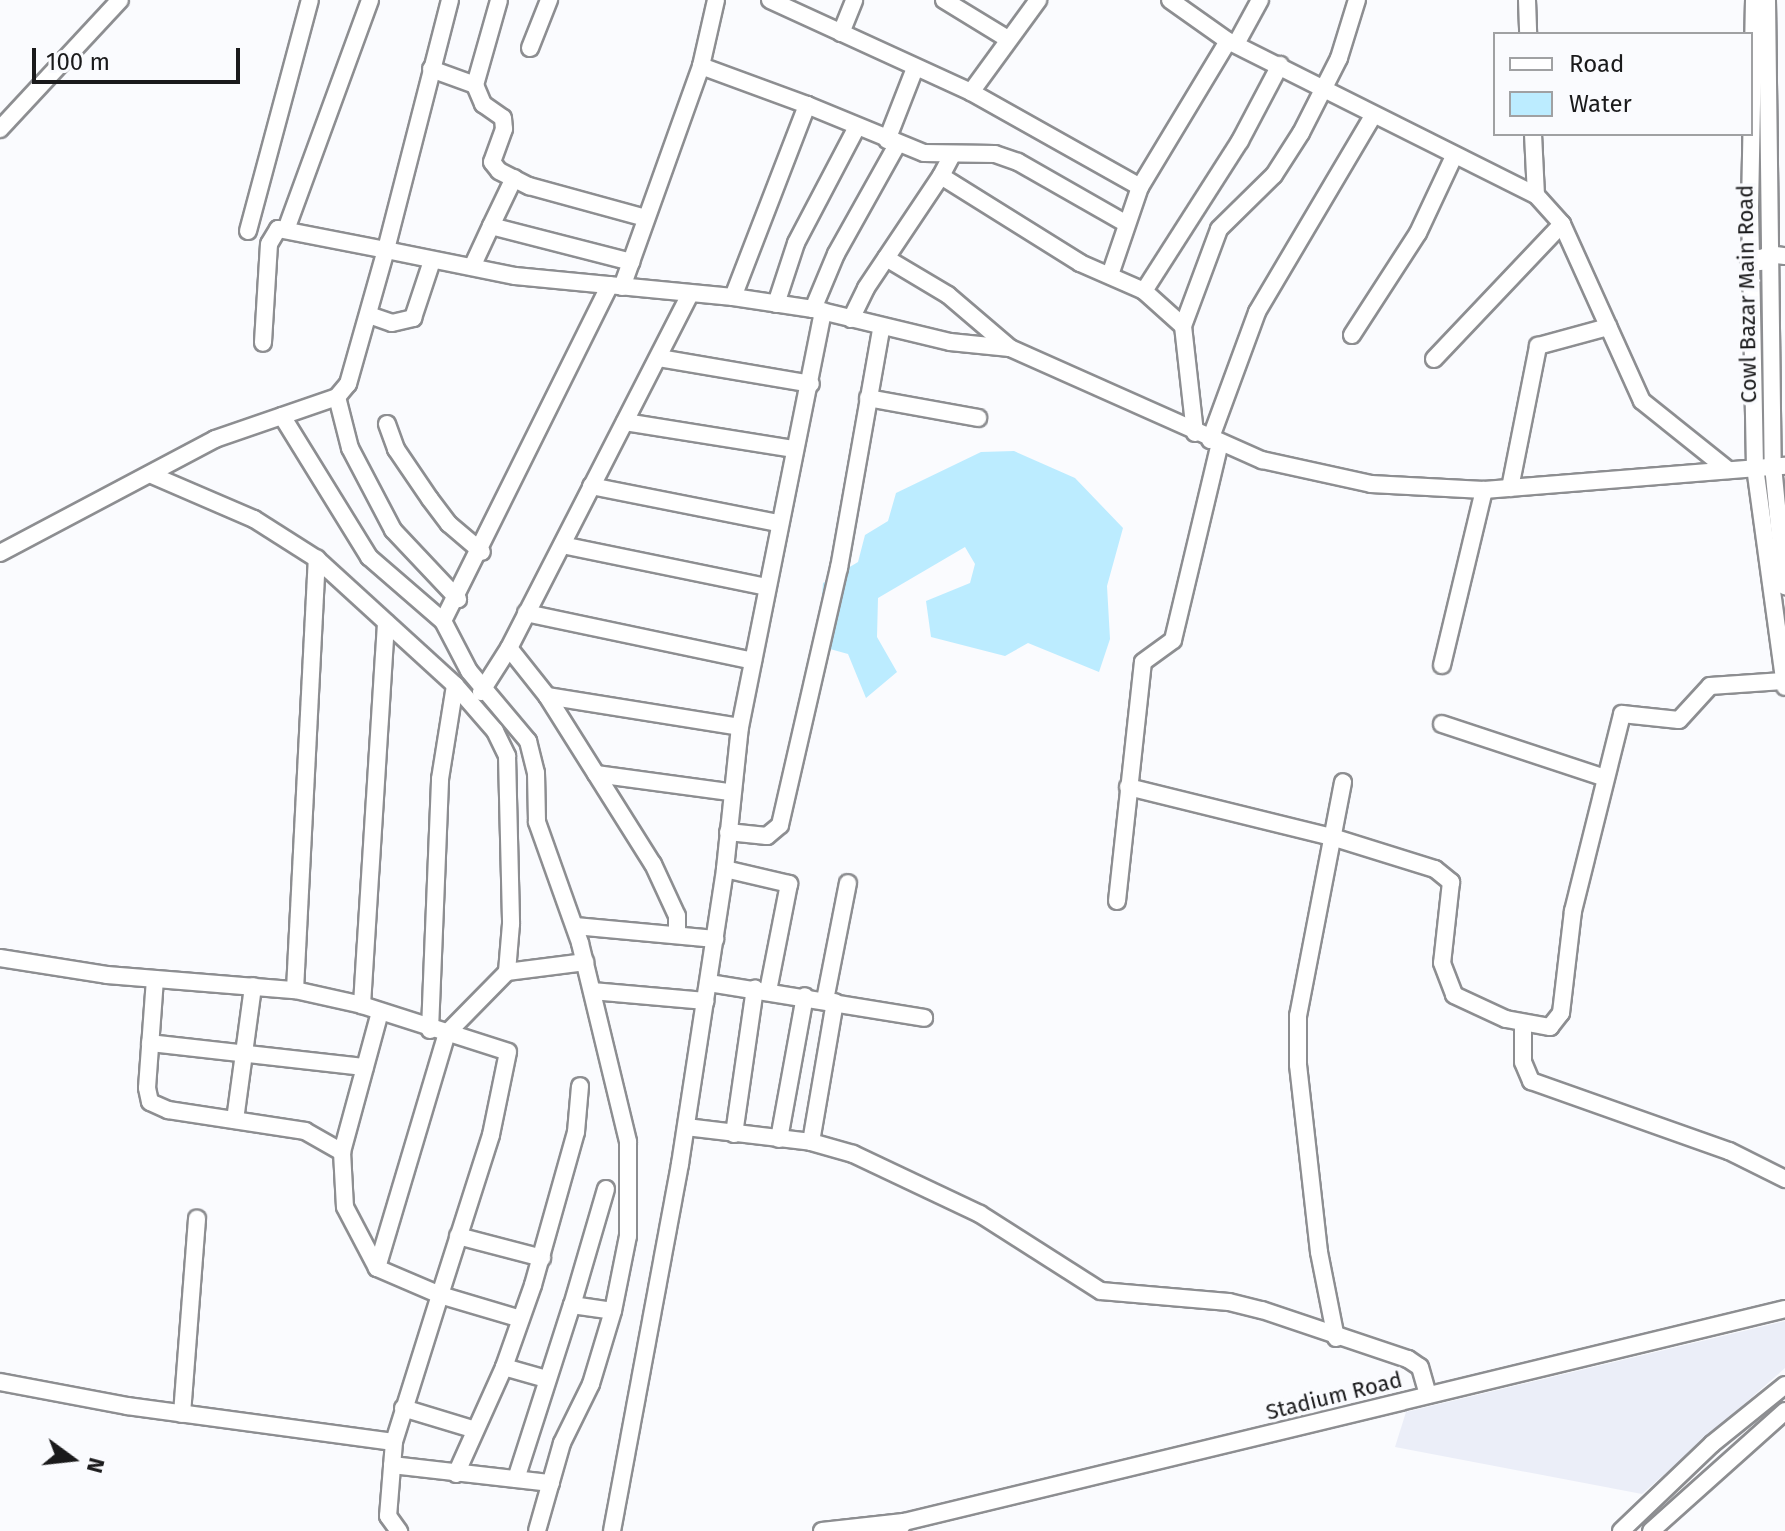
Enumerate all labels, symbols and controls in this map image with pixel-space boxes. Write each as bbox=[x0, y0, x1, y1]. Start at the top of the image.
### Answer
scale bar bbox=[36, 32, 244, 82]
legend bbox=[1493, 32, 1753, 136]
text: 100 m bbox=[46, 48, 110, 76]
text: Road bbox=[1569, 50, 1624, 78]
text: Water bbox=[1569, 90, 1632, 118]
street label: Cowl Bazar Main Road bbox=[1732, 185, 1762, 403]
street label: Stadium Road bbox=[1263, 1366, 1405, 1426]
north arrow bbox=[32, 1419, 112, 1499]
text: N bbox=[81, 1455, 111, 1476]

